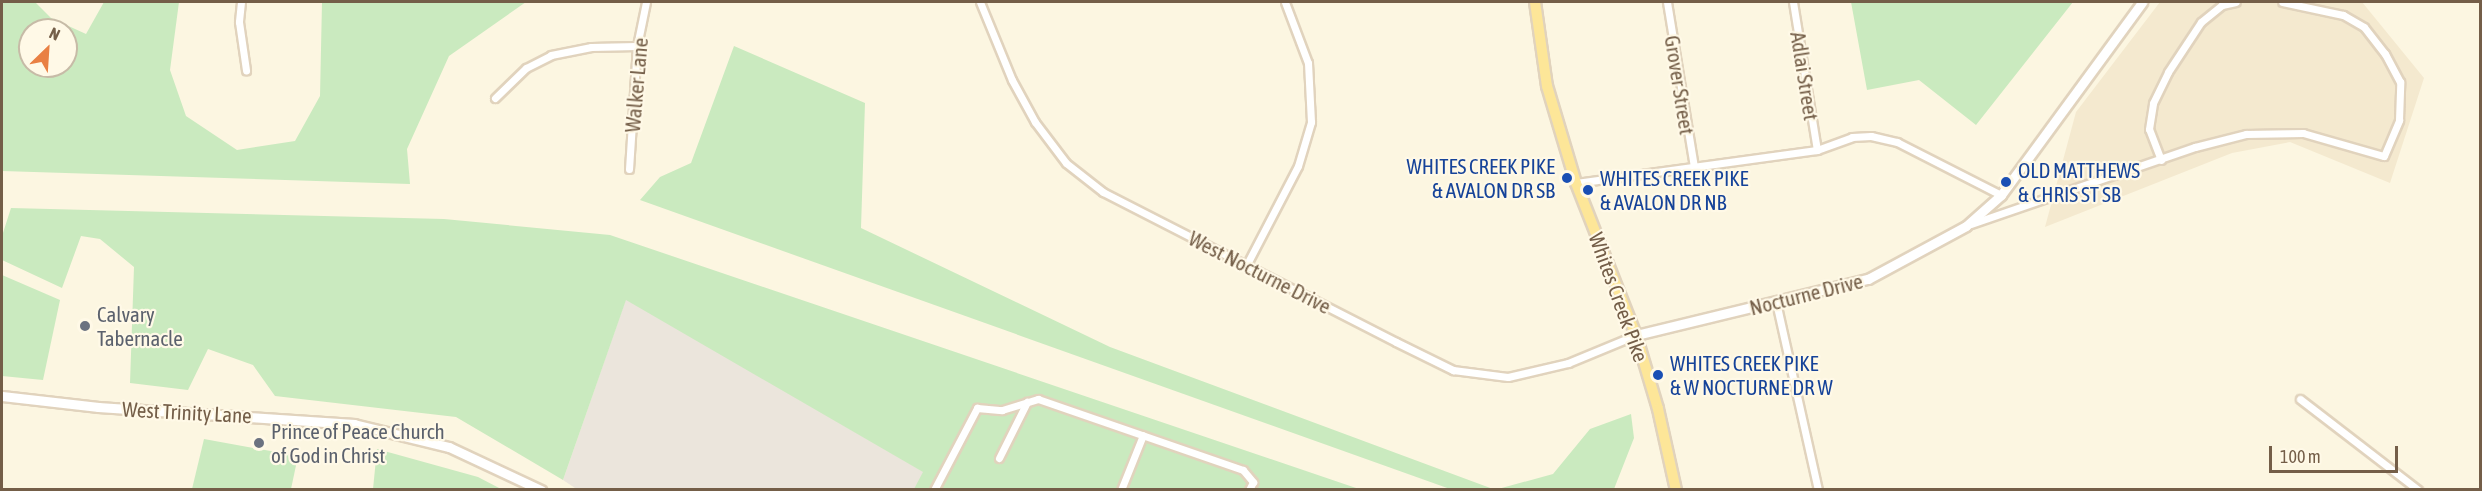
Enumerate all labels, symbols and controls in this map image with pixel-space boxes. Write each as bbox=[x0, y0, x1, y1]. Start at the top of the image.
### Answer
north arrow bbox=[18, 18, 78, 78]
text: N bbox=[47, 23, 63, 44]
street label: Adlai Street bbox=[1786, 30, 1824, 122]
street label: Grover Street bbox=[1660, 34, 1700, 136]
street label: Walker Lane bbox=[619, 37, 653, 133]
place label: WHITES CREEK PIKE & AVALON DR SB bbox=[1406, 153, 1555, 203]
place label: OLD MATTHEWS & CHRIS ST SB bbox=[2018, 157, 2140, 207]
place label: WHITES CREEK PIKE & AVALON DR NB bbox=[1600, 165, 1749, 215]
marker: WHITES CREEK PIKE & AVALON DR SB bbox=[1560, 171, 1574, 185]
marker: OLD MATTHEWS & CHRIS ST SB bbox=[1999, 175, 2013, 189]
marker: WHITES CREEK PIKE & AVALON DR NB bbox=[1581, 183, 1595, 197]
street label: West Nocturne Drive bbox=[1185, 225, 1335, 319]
street label: Whites Creek Pike bbox=[1584, 229, 1654, 365]
street label: Nocturne Drive bbox=[1747, 268, 1865, 320]
place label: Calvary Tabernacle bbox=[97, 301, 183, 351]
marker: Calvary Tabernacle bbox=[78, 319, 92, 333]
place label: WHITES CREEK PIKE & W NOCTURNE DR W bbox=[1670, 350, 1833, 400]
marker: WHITES CREEK PIKE & W NOCTURNE DR W bbox=[1651, 368, 1665, 382]
street label: West Trinity Lane bbox=[122, 396, 252, 428]
place label: Prince of Peace Church of God in Christ bbox=[271, 418, 445, 468]
scale bar bbox=[2272, 434, 2401, 472]
marker: Prince of Peace Church of God in Christ bbox=[252, 436, 266, 450]
text: 100 m bbox=[2280, 446, 2321, 467]

